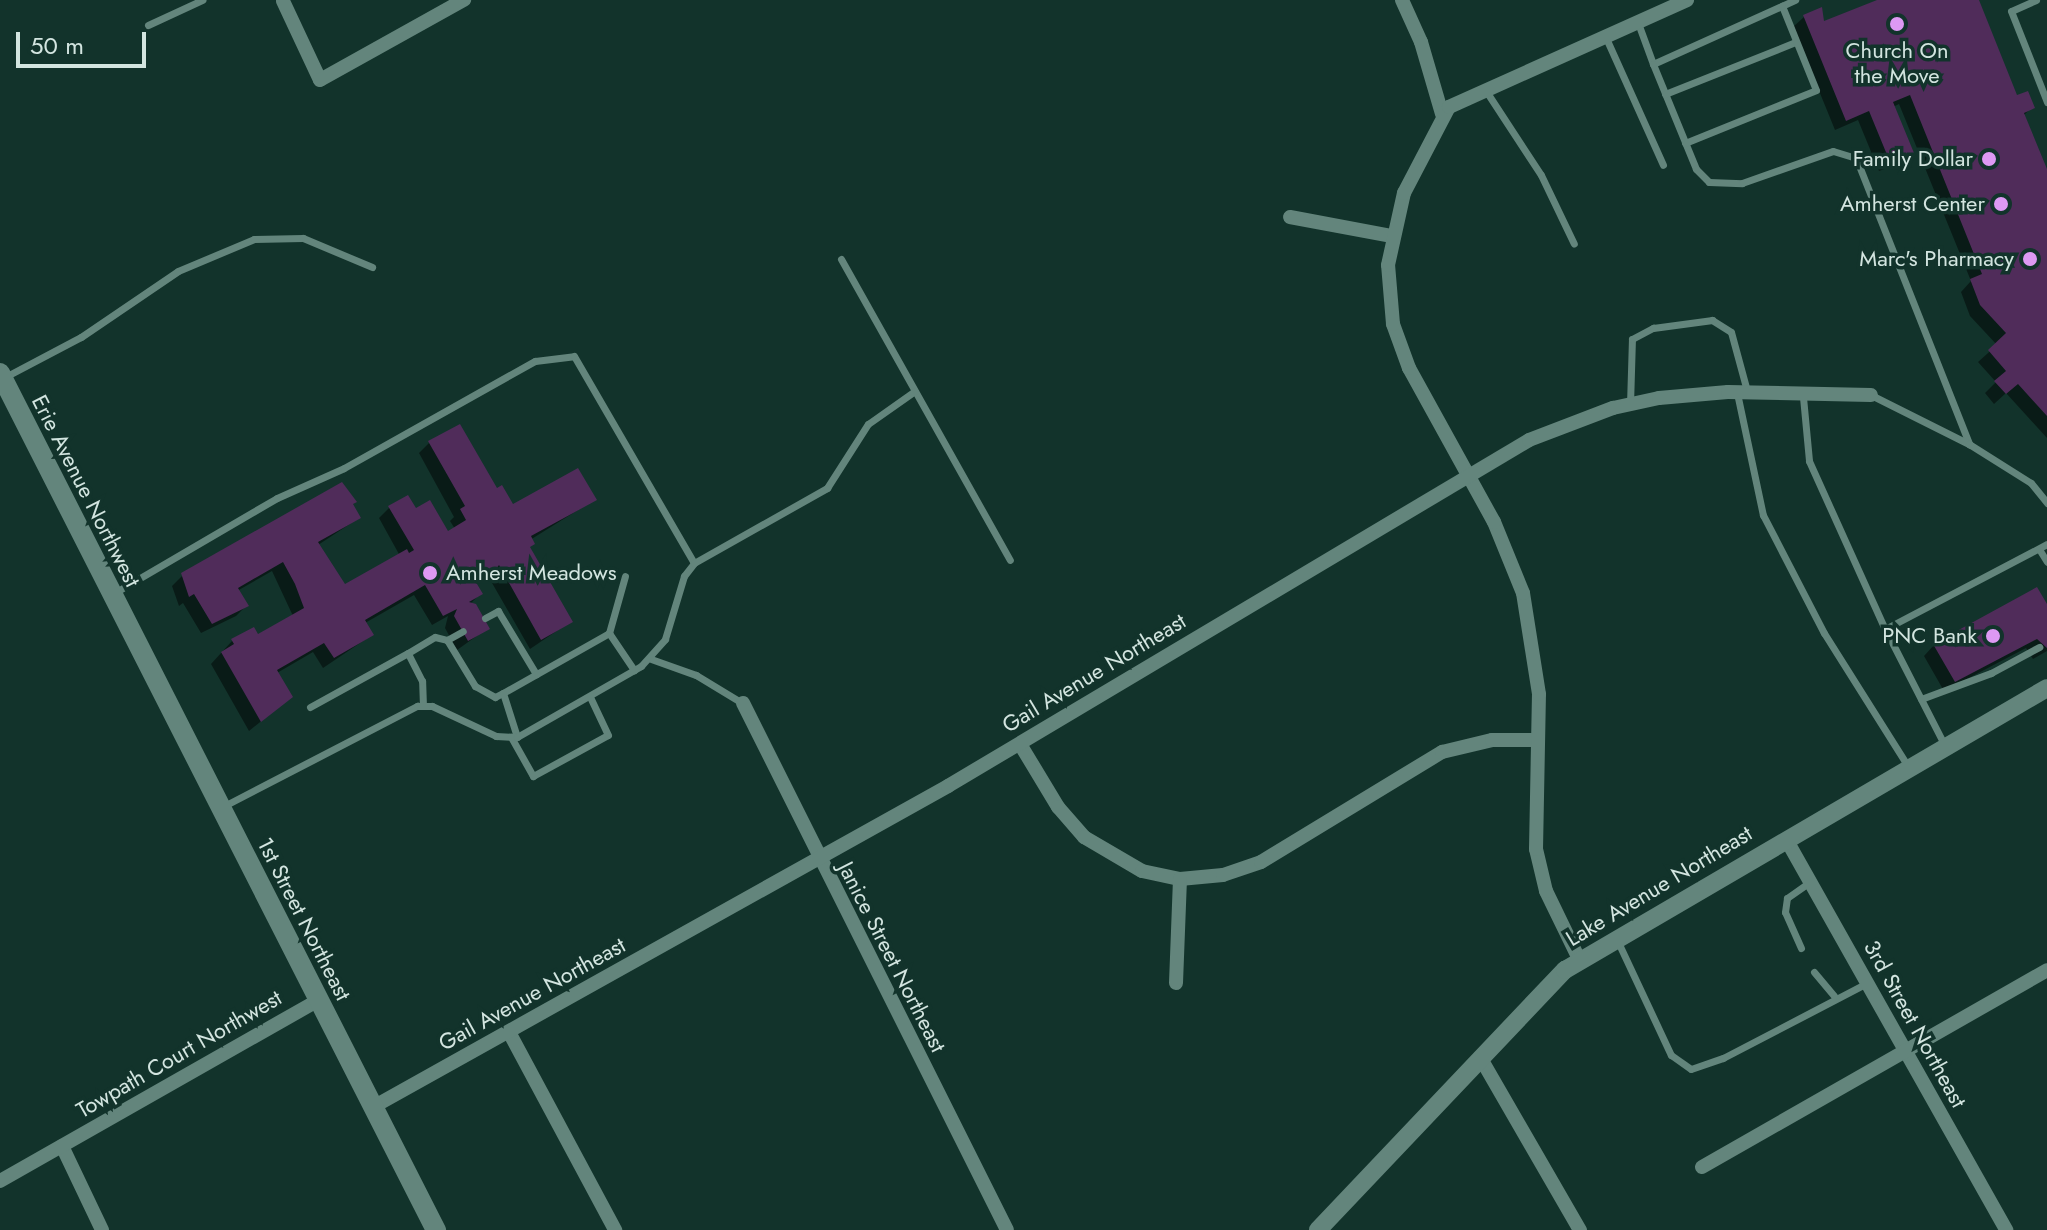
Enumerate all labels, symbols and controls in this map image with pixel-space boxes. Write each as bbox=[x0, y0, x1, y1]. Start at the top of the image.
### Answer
marker: Church On the Move bbox=[1888, 15, 1906, 33]
scale bar bbox=[20, 16, 150, 66]
text: 50 m bbox=[30, 28, 84, 63]
place label: Church On the Move bbox=[1846, 37, 1948, 88]
place label: Family Dollar bbox=[1853, 146, 1973, 172]
marker: Family Dollar bbox=[1980, 150, 1998, 168]
place label: Amherst Center bbox=[1840, 191, 1985, 217]
marker: Amherst Center bbox=[1992, 195, 2010, 213]
place label: Marc's Pharmacy bbox=[1859, 246, 2014, 272]
marker: Marc's Pharmacy bbox=[2021, 250, 2039, 268]
street label: Erie Avenue Northwest bbox=[26, 391, 146, 591]
place label: Amherst Meadows bbox=[446, 560, 617, 586]
marker: Amherst Meadows bbox=[421, 564, 439, 582]
street label: Gail Avenue Northeast bbox=[997, 608, 1191, 738]
place label: PNC Bank bbox=[1882, 623, 1977, 649]
marker: PNC Bank bbox=[1984, 627, 2002, 645]
street label: Lake Avenue Northeast bbox=[1561, 820, 1757, 952]
street label: 1st Street Northeast bbox=[252, 833, 356, 1005]
street label: Janice Street Northeast bbox=[833, 857, 951, 1057]
street label: Gail Avenue Northeast bbox=[434, 932, 630, 1056]
street label: 3rd Street Northeast bbox=[1858, 936, 1972, 1112]
street label: Towpath Court Northwest bbox=[72, 984, 286, 1124]

